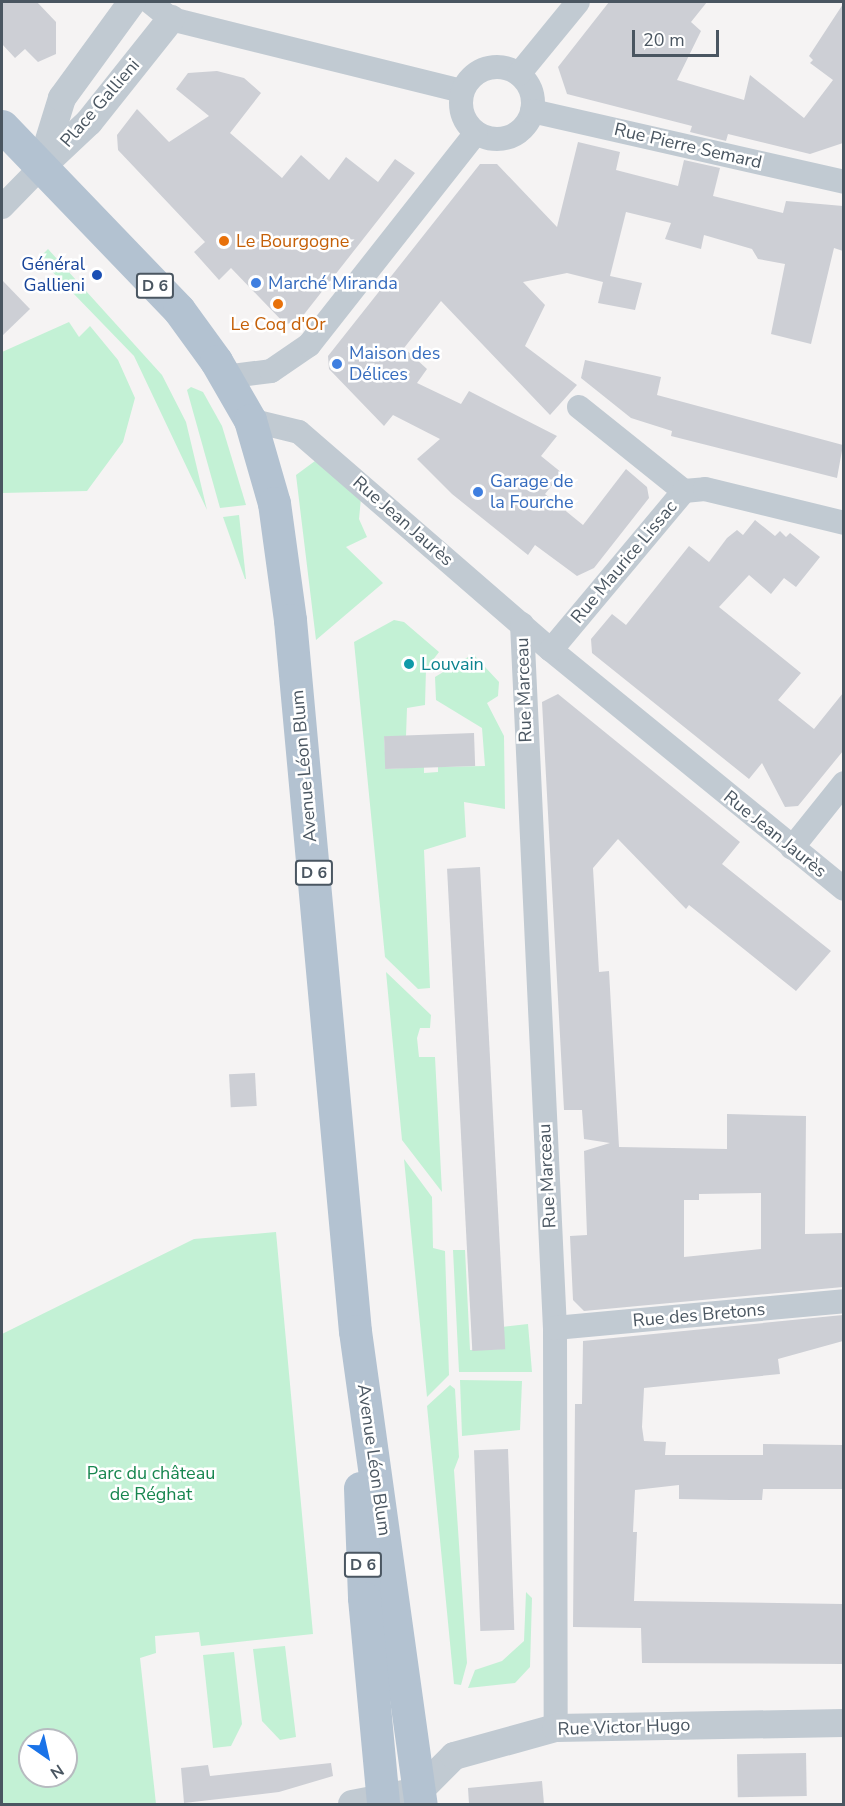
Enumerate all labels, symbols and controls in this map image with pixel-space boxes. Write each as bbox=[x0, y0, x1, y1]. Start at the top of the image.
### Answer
scale bar bbox=[635, 18, 722, 56]
text: 20 m bbox=[643, 28, 685, 52]
street label: Place Gallieni bbox=[56, 54, 144, 152]
street label: Rue Pierre Semard bbox=[612, 119, 764, 173]
place label: Le Bourgogne bbox=[236, 230, 349, 252]
marker: Le Bourgogne bbox=[217, 234, 231, 248]
place label: Général Gallieni bbox=[21, 254, 85, 296]
marker: Général Gallieni bbox=[90, 268, 104, 282]
place label: Marché Miranda bbox=[268, 272, 398, 294]
road number: D 6 bbox=[136, 273, 174, 299]
marker: Marché Miranda bbox=[249, 276, 263, 290]
marker: Le Coq d'Or bbox=[271, 297, 285, 311]
place label: Le Coq d'Or bbox=[230, 313, 326, 335]
place label: Maison des Délices bbox=[349, 343, 440, 386]
marker: Maison des Délices bbox=[330, 357, 344, 371]
street label: Rue Jean Jaurès bbox=[348, 471, 458, 571]
place label: Garage de la Fourche bbox=[490, 471, 574, 514]
marker: Garage de la Fourche bbox=[471, 485, 485, 499]
street label: Rue Maurice Lissac bbox=[566, 496, 682, 628]
street label: Rue Marceau bbox=[511, 637, 537, 743]
place label: Louvain bbox=[421, 653, 484, 675]
marker: Louvain bbox=[402, 657, 416, 671]
street label: Avenue Léon Blum bbox=[287, 689, 321, 843]
street label: Rue Jean Jaurès bbox=[719, 786, 831, 882]
road number: D 6 bbox=[294, 860, 334, 886]
street label: Rue Marceau bbox=[533, 1123, 561, 1229]
street label: Rue des Bretons bbox=[632, 1298, 766, 1332]
street label: Avenue Léon Blum bbox=[353, 1383, 395, 1537]
park label: Parc du château de Réghat bbox=[87, 1463, 215, 1506]
road number: D 6 bbox=[344, 1552, 382, 1578]
street label: Rue Victor Hugo bbox=[557, 1714, 691, 1740]
north arrow bbox=[18, 1728, 78, 1788]
text: N bbox=[46, 1759, 68, 1784]

